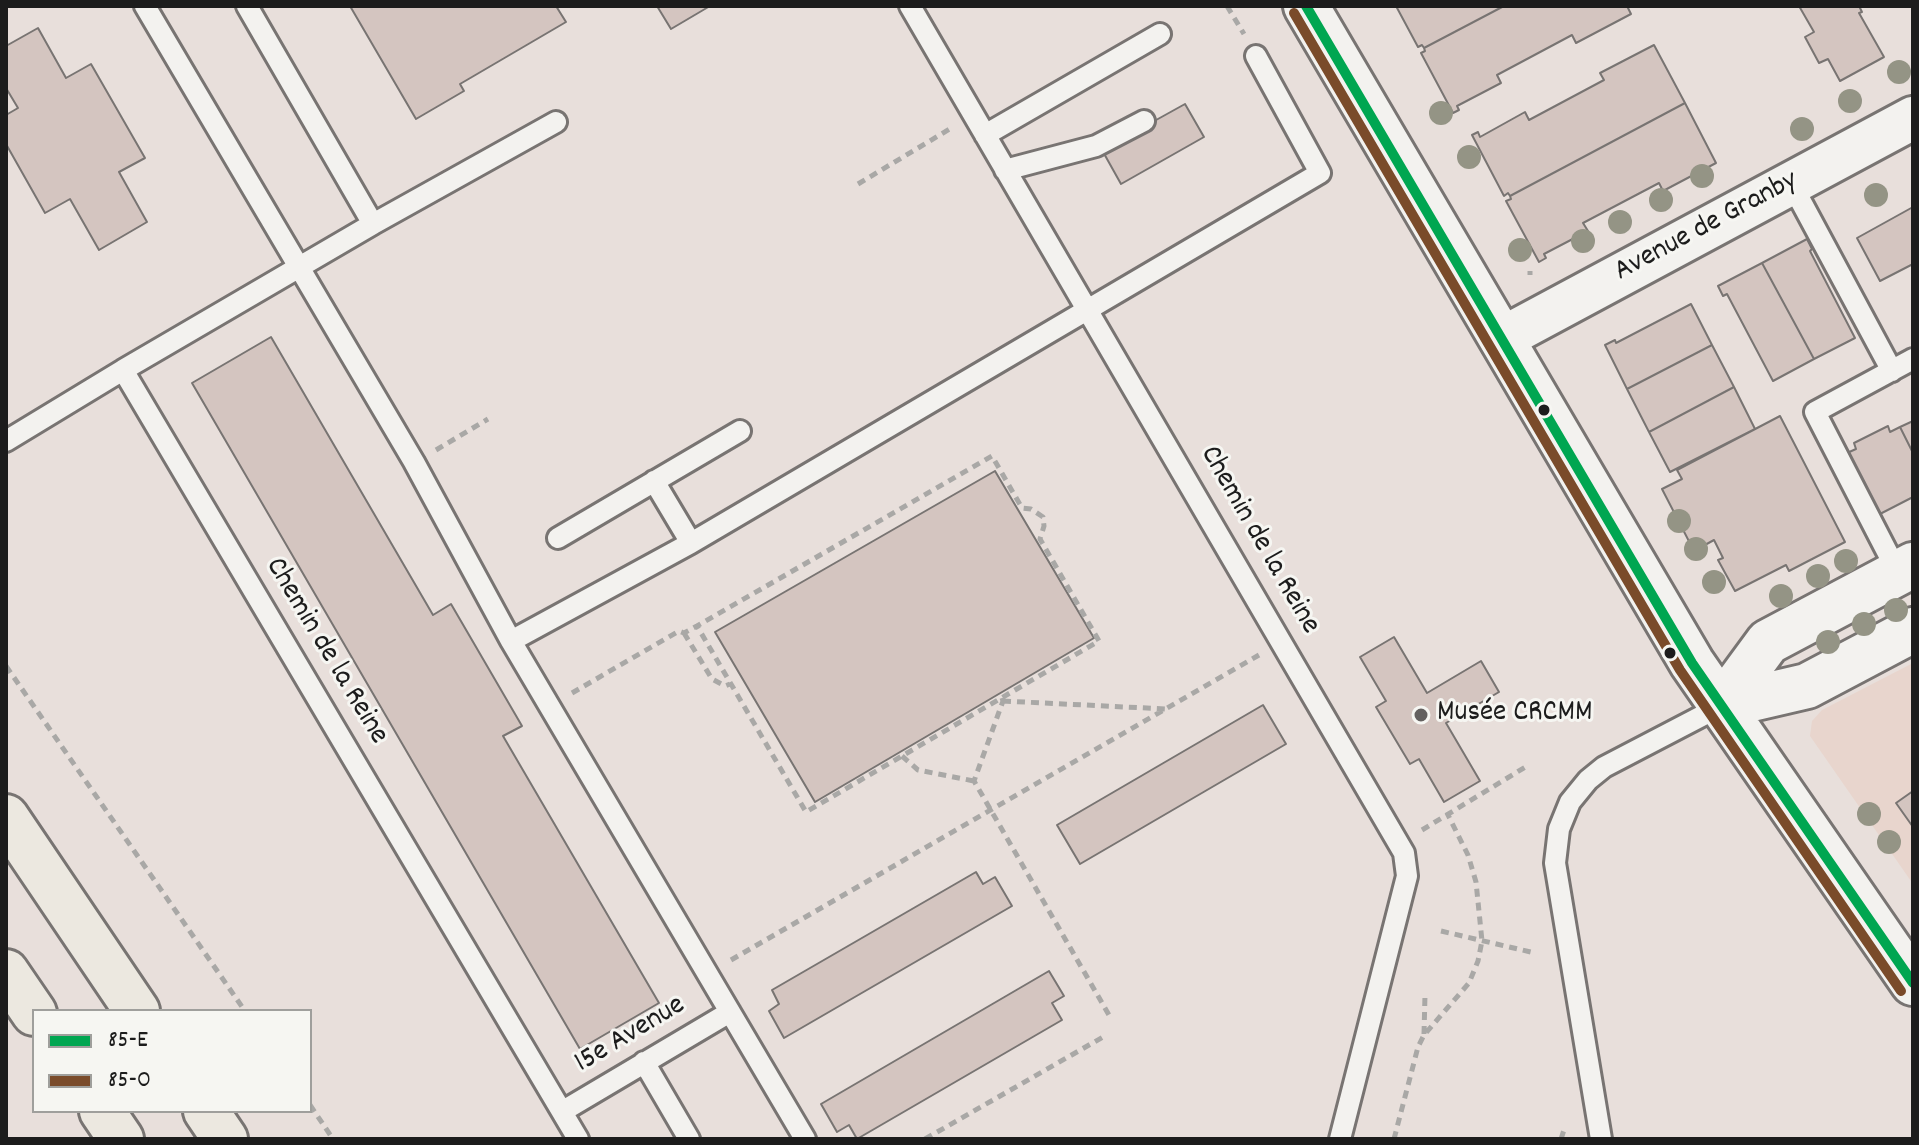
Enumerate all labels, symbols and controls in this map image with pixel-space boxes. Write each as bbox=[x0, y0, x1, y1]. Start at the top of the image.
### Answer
street label: Avenue de Granby bbox=[1609, 165, 1805, 291]
unlabelled marker bbox=[1536, 402, 1552, 418]
street label: Chemin de la Reine bbox=[1190, 441, 1326, 641]
street label: Chemin de la Reine bbox=[255, 552, 395, 752]
unlabelled marker bbox=[1662, 645, 1678, 661]
place label: Musée CRCMM bbox=[1437, 697, 1593, 733]
marker: Musée CRCMM bbox=[1412, 706, 1430, 724]
street label: 15e Avenue bbox=[569, 989, 693, 1083]
legend bbox=[32, 1009, 312, 1113]
text: 85-E bbox=[108, 1024, 148, 1058]
text: 85-O bbox=[108, 1064, 151, 1098]

